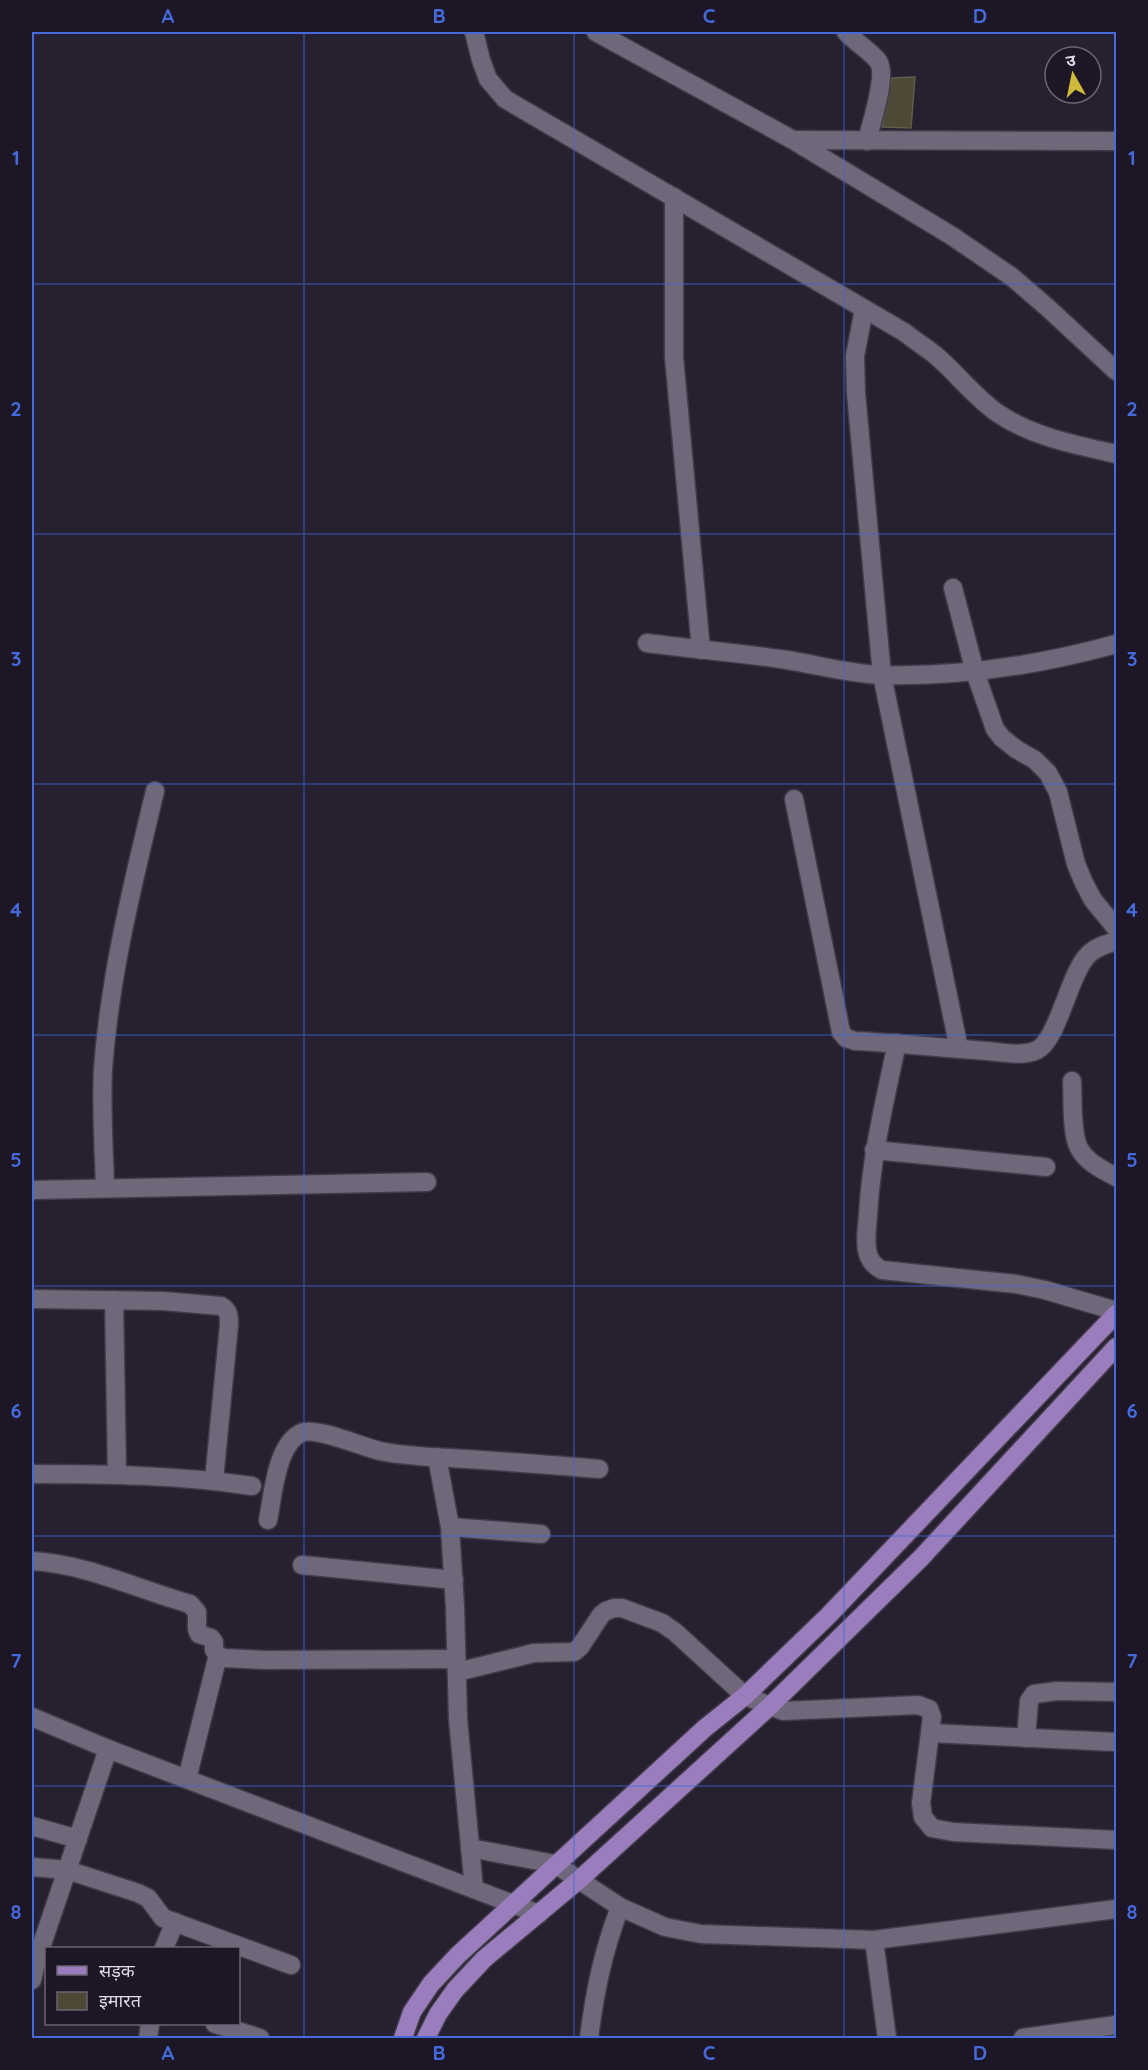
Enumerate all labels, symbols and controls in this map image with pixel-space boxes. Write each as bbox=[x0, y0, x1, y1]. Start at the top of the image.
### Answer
text: A bbox=[162, 3, 175, 28]
text: B bbox=[432, 3, 446, 28]
text: C bbox=[703, 3, 716, 28]
text: D bbox=[973, 3, 987, 28]
north arrow bbox=[1043, 45, 1103, 105]
text: उ bbox=[1064, 49, 1077, 71]
text: 1 bbox=[12, 145, 20, 170]
text: 1 bbox=[1128, 145, 1136, 170]
text: 2 bbox=[10, 396, 22, 421]
text: 2 bbox=[1126, 396, 1138, 421]
text: 3 bbox=[11, 646, 21, 671]
text: 3 bbox=[1127, 646, 1137, 671]
text: 4 bbox=[10, 897, 22, 922]
text: 4 bbox=[1126, 897, 1138, 922]
text: 5 bbox=[10, 1147, 22, 1172]
text: 5 bbox=[1126, 1147, 1138, 1172]
text: 6 bbox=[10, 1398, 22, 1423]
text: 6 bbox=[1126, 1398, 1138, 1423]
text: 7 bbox=[11, 1648, 22, 1673]
text: 7 bbox=[1127, 1648, 1138, 1673]
text: 8 bbox=[11, 1899, 22, 1924]
text: 8 bbox=[1127, 1899, 1138, 1924]
legend bbox=[45, 1947, 240, 2025]
text: सड़क bbox=[99, 1959, 136, 1982]
text: इमारत bbox=[99, 1989, 142, 2012]
text: A bbox=[162, 2040, 175, 2065]
text: B bbox=[432, 2040, 446, 2065]
text: C bbox=[703, 2040, 716, 2065]
text: D bbox=[973, 2040, 987, 2065]

